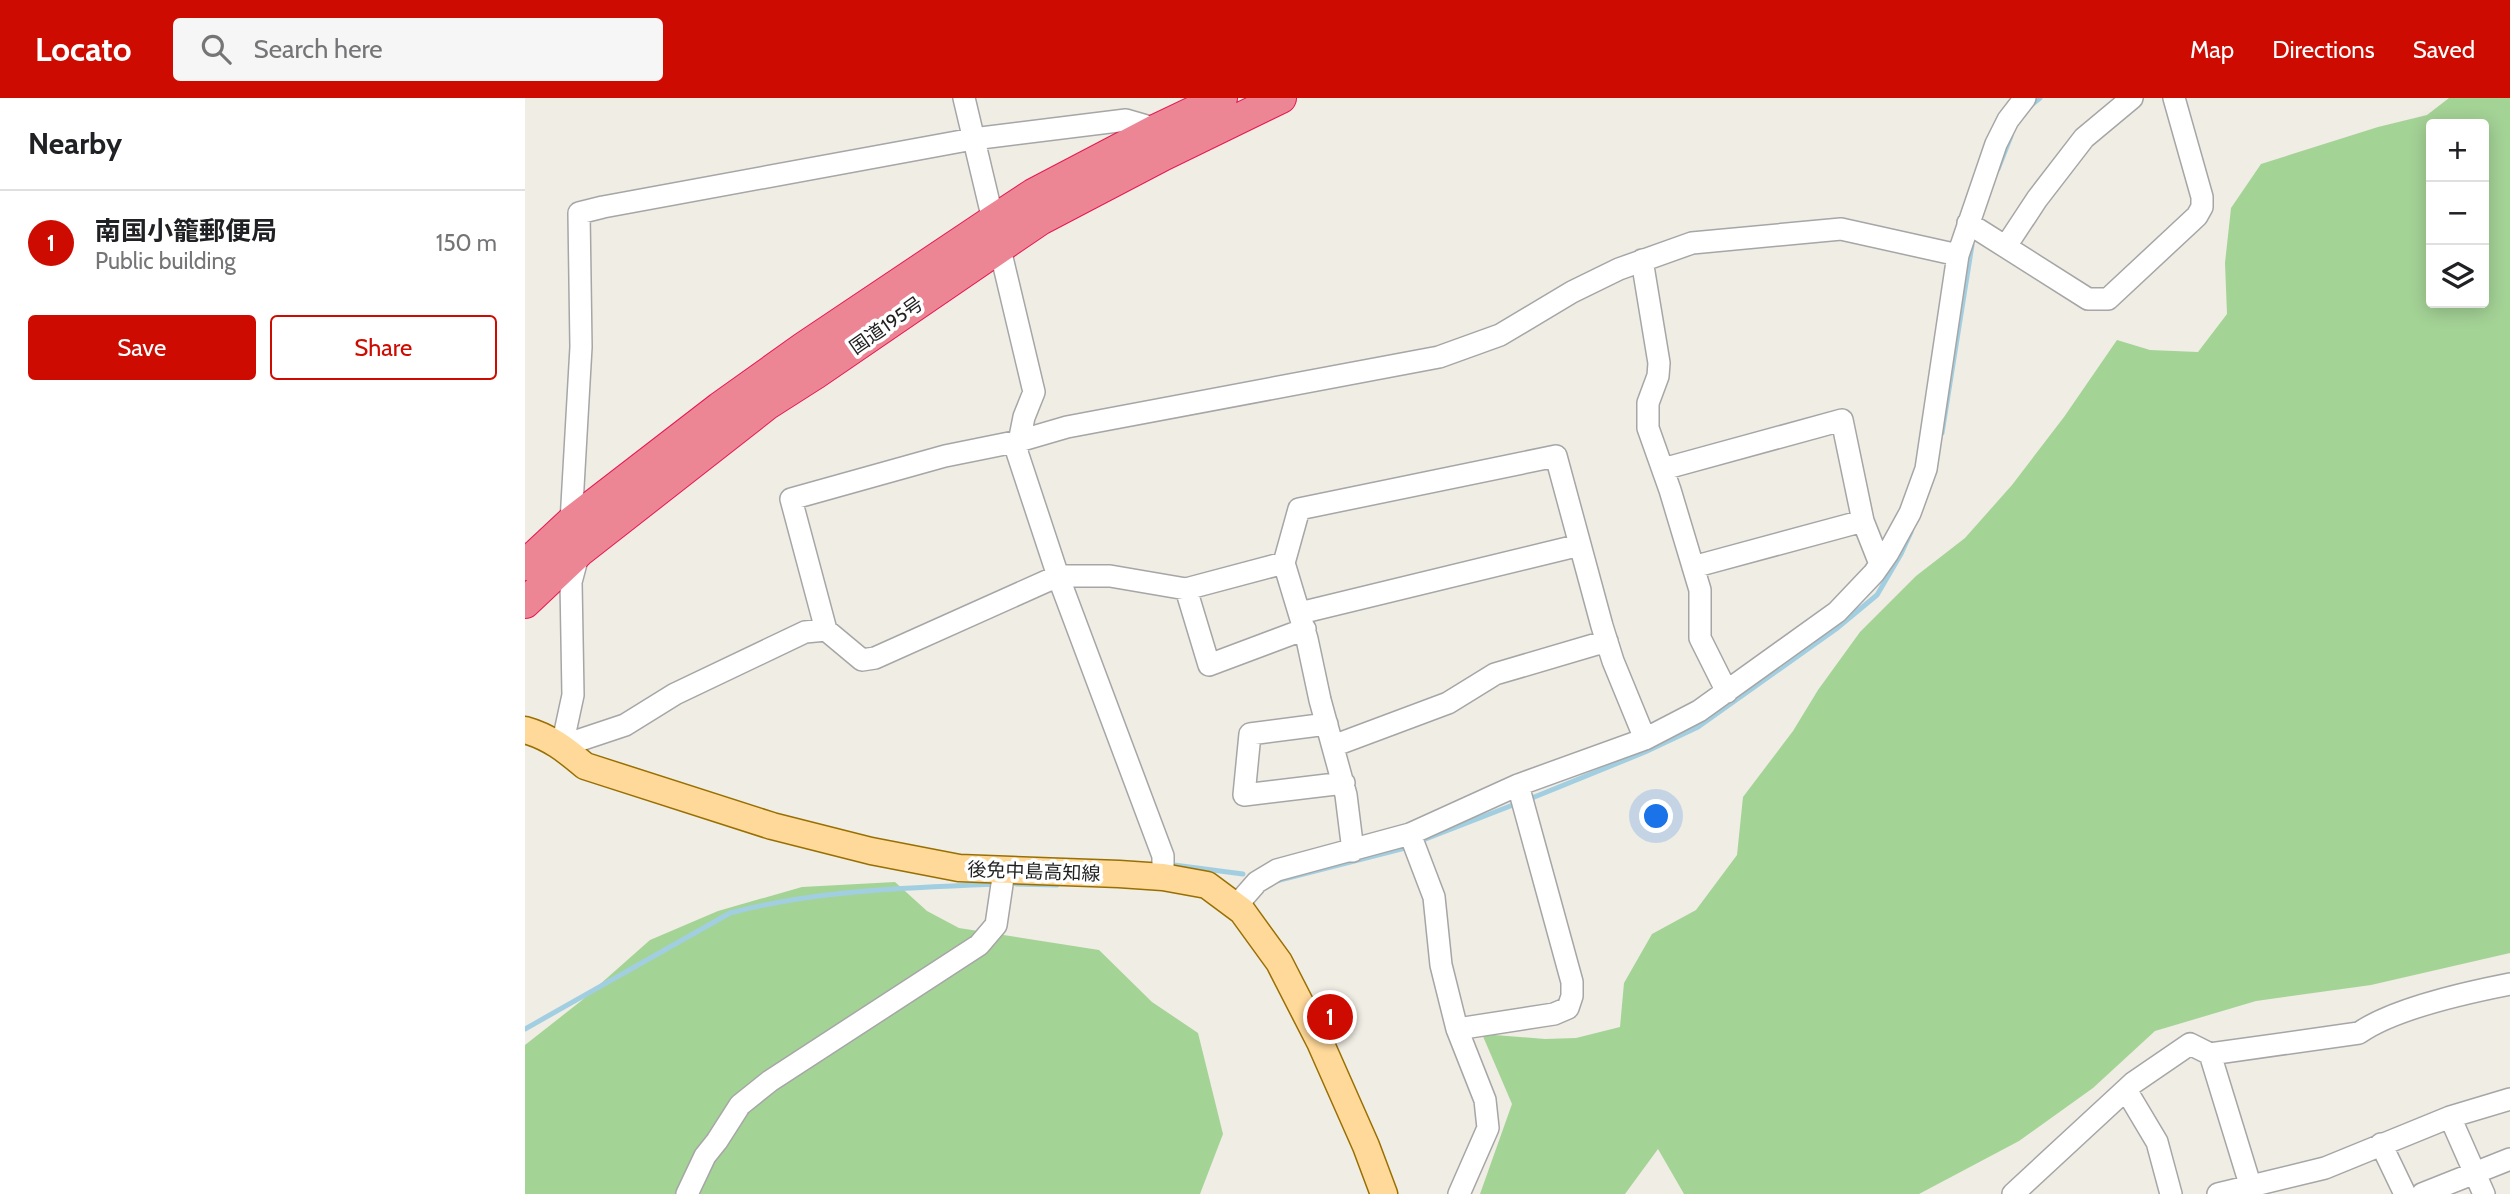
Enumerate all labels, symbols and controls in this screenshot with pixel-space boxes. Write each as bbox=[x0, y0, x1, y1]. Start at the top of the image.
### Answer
search box bbox=[173, 18, 663, 81]
text: Locato bbox=[35, 29, 131, 69]
icon: search bbox=[197, 30, 235, 68]
text: Search here bbox=[253, 33, 383, 65]
text: Map bbox=[2190, 35, 2234, 64]
text: Directions bbox=[2272, 35, 2375, 64]
text: Saved bbox=[2413, 35, 2475, 64]
map controls bbox=[2426, 119, 2489, 308]
button: + bbox=[2426, 119, 2489, 182]
text: Nearby bbox=[28, 125, 122, 162]
button: − bbox=[2426, 182, 2489, 245]
text: 南国小籠郵便局 bbox=[95, 215, 277, 247]
text: 1 bbox=[47, 229, 55, 257]
text: 150 m bbox=[436, 229, 497, 257]
button: layers bbox=[2426, 245, 2489, 308]
text: Public building bbox=[95, 247, 236, 275]
street label: 国道195号 bbox=[845, 292, 927, 359]
button: Save bbox=[28, 315, 256, 380]
button: Share bbox=[270, 315, 497, 380]
your location bbox=[1639, 799, 1673, 833]
street label: 後免中島高知線 bbox=[967, 858, 1101, 885]
pin: 1 bbox=[1307, 991, 1353, 1043]

